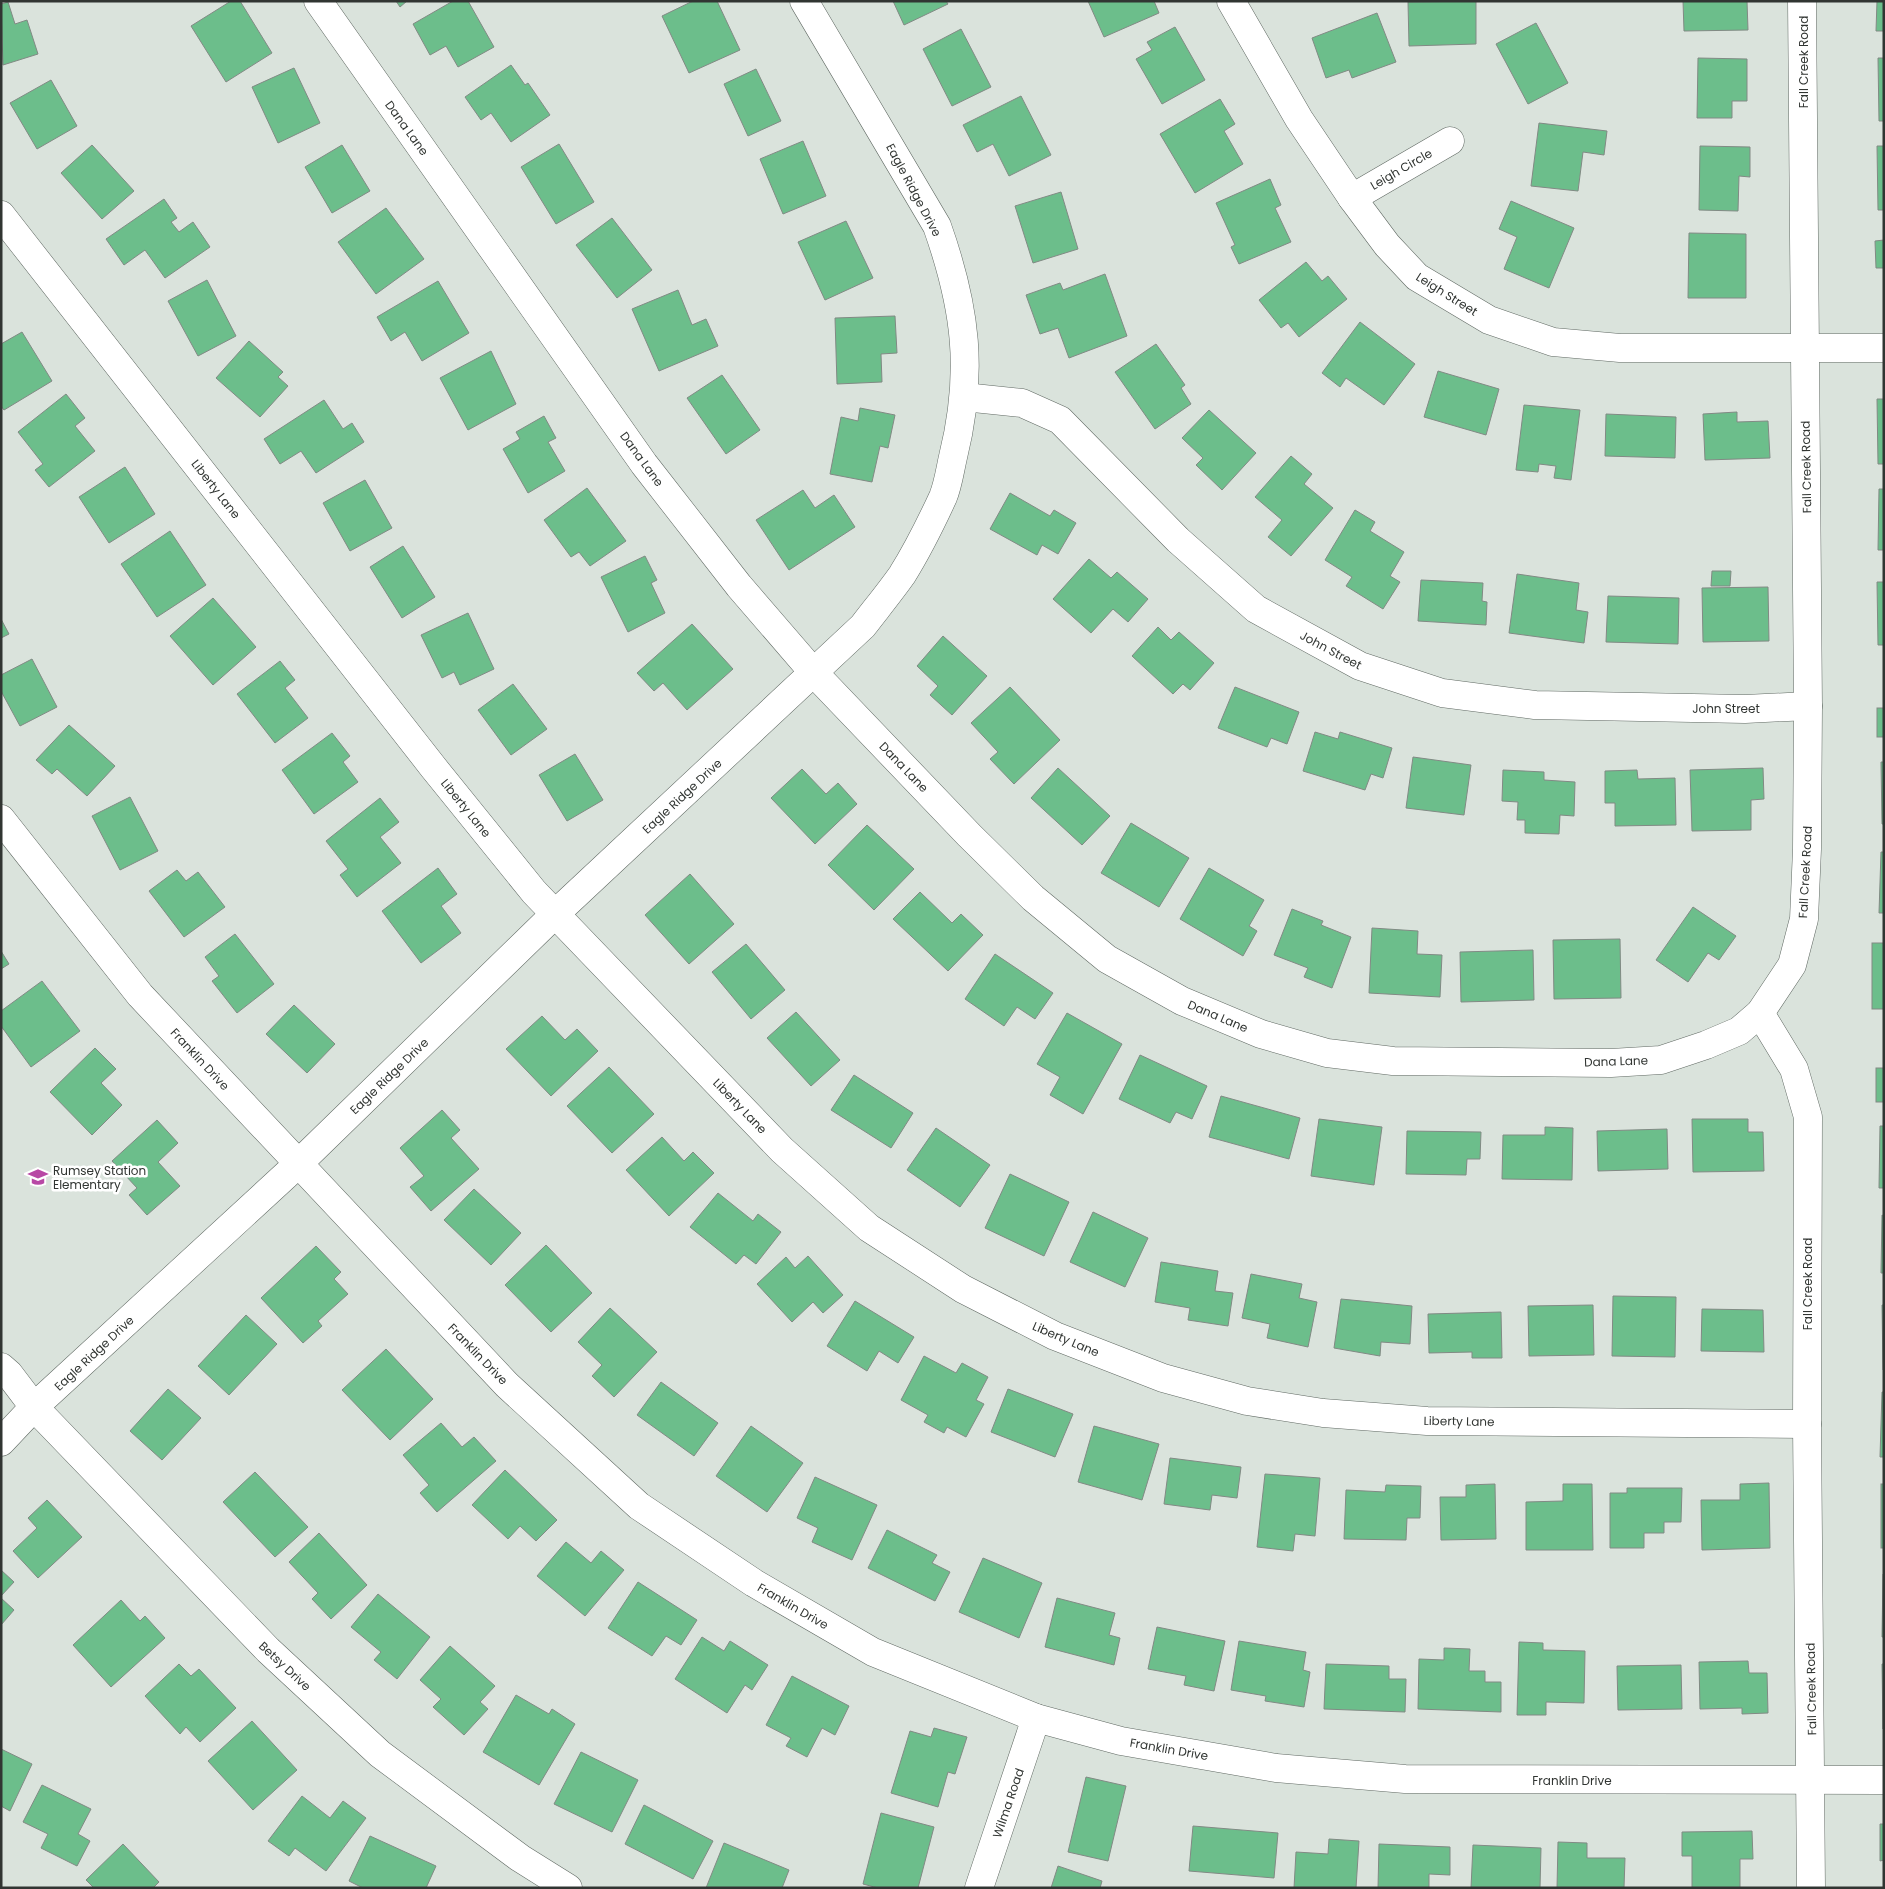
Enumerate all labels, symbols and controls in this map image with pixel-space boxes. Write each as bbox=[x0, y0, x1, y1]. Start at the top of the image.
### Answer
street label: Fall Creek Road bbox=[1795, 16, 1812, 108]
street label: Dana Lane bbox=[381, 97, 433, 159]
street label: Eagle Ridge Drive bbox=[882, 140, 946, 240]
street label: Leigh Circle bbox=[1367, 144, 1435, 194]
street label: Leigh Street bbox=[1413, 268, 1481, 320]
street label: Fall Creek Road bbox=[1797, 421, 1815, 513]
street label: Dana Lane bbox=[616, 428, 668, 490]
street label: Liberty Lane bbox=[187, 456, 245, 522]
street label: John Street bbox=[1297, 627, 1365, 673]
street label: John Street bbox=[1692, 700, 1760, 717]
street label: Dana Lane bbox=[876, 738, 932, 796]
street label: Eagle Ridge Drive bbox=[638, 755, 726, 837]
street label: Liberty Lane bbox=[437, 775, 495, 841]
street label: Fall Creek Road bbox=[1794, 825, 1816, 919]
street label: Dana Lane bbox=[1185, 996, 1251, 1036]
street label: Franklin Drive bbox=[167, 1024, 233, 1094]
street label: Eagle Ridge Drive bbox=[346, 1034, 432, 1118]
street label: Dana Lane bbox=[1584, 1051, 1648, 1071]
street label: Liberty Lane bbox=[709, 1075, 771, 1137]
place label: Rumsey Station Elementary bbox=[53, 1162, 146, 1193]
school or university icon: Rumsey Station Elementary bbox=[27, 1166, 49, 1188]
street label: Fall Creek Road bbox=[1799, 1238, 1816, 1330]
street label: Eagle Ridge Drive bbox=[50, 1312, 138, 1394]
street label: Liberty Lane bbox=[1030, 1317, 1102, 1361]
street label: Franklin Drive bbox=[444, 1320, 512, 1388]
street label: Liberty Lane bbox=[1423, 1412, 1495, 1430]
street label: Franklin Drive bbox=[754, 1579, 832, 1633]
street label: Betsy Drive bbox=[255, 1637, 315, 1695]
street label: Fall Creek Road bbox=[1802, 1643, 1820, 1735]
street label: Franklin Drive bbox=[1128, 1734, 1210, 1764]
street label: Wilma Road bbox=[988, 1766, 1028, 1840]
street label: Franklin Drive bbox=[1532, 1772, 1612, 1789]

